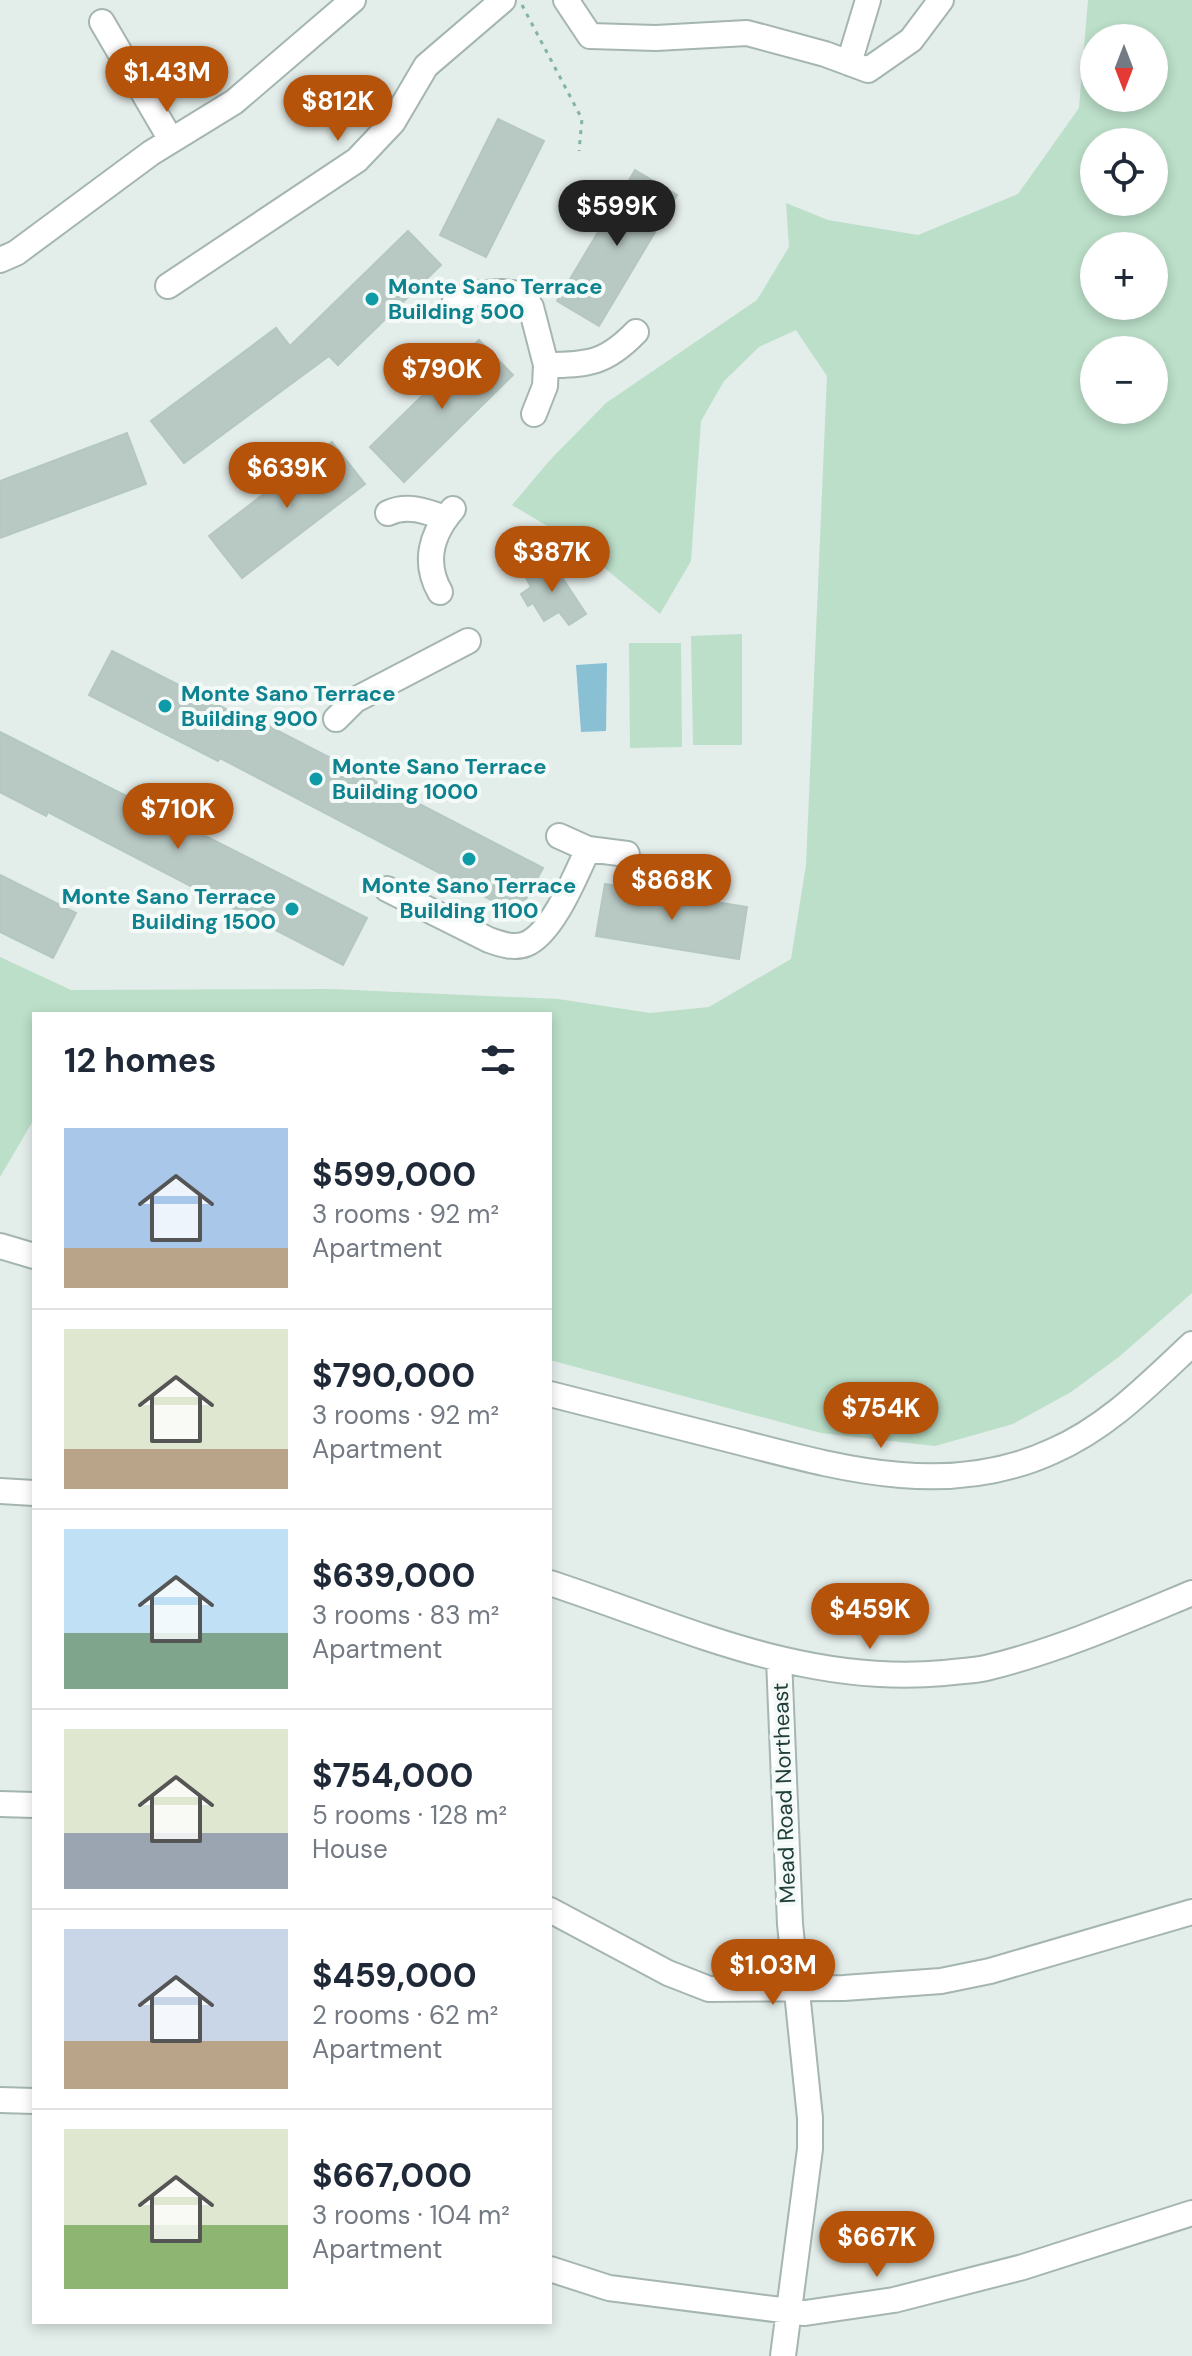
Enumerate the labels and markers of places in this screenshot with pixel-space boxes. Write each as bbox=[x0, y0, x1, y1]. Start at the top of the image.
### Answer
pin: $1.43M bbox=[102, 46, 232, 114]
pin: $812K bbox=[282, 75, 394, 143]
pin: $599K bbox=[561, 180, 673, 248]
place label: Monte Sano Terrace Building 500 bbox=[388, 272, 602, 326]
marker: Monte Sano Terrace Building 500 bbox=[363, 290, 381, 308]
pin: $790K bbox=[386, 343, 498, 411]
pin: $639K bbox=[231, 442, 343, 510]
pin: $387K bbox=[496, 526, 608, 594]
place label: Monte Sano Terrace Building 900 bbox=[181, 679, 395, 733]
marker: Monte Sano Terrace Building 900 bbox=[156, 697, 174, 715]
place label: Monte Sano Terrace Building 1000 bbox=[332, 752, 546, 806]
marker: Monte Sano Terrace Building 1000 bbox=[307, 770, 325, 788]
pin: $710K bbox=[122, 783, 234, 851]
marker: Monte Sano Terrace Building 1100 bbox=[460, 850, 478, 868]
pin: $868K bbox=[616, 854, 728, 922]
place label: Monte Sano Terrace Building 1100 bbox=[362, 871, 576, 925]
place label: Monte Sano Terrace Building 1500 bbox=[62, 882, 276, 936]
marker: Monte Sano Terrace Building 1500 bbox=[283, 900, 301, 918]
pin: $754K bbox=[825, 1382, 937, 1450]
pin: $459K bbox=[814, 1583, 926, 1651]
pin: $1.03M bbox=[708, 1939, 838, 2007]
pin: $667K bbox=[821, 2211, 933, 2279]

